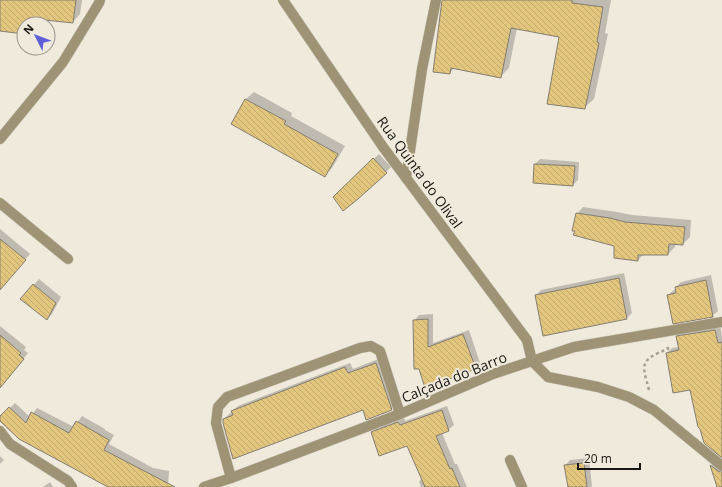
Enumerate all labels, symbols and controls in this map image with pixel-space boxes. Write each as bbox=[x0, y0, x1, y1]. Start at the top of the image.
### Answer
north arrow bbox=[16, 16, 56, 56]
text: N bbox=[20, 21, 37, 37]
street label: Rua Quinta do Olival bbox=[373, 112, 467, 232]
street label: Calçada do Barro bbox=[399, 347, 509, 407]
scale bar bbox=[578, 445, 640, 471]
text: 20 m bbox=[584, 450, 612, 467]

